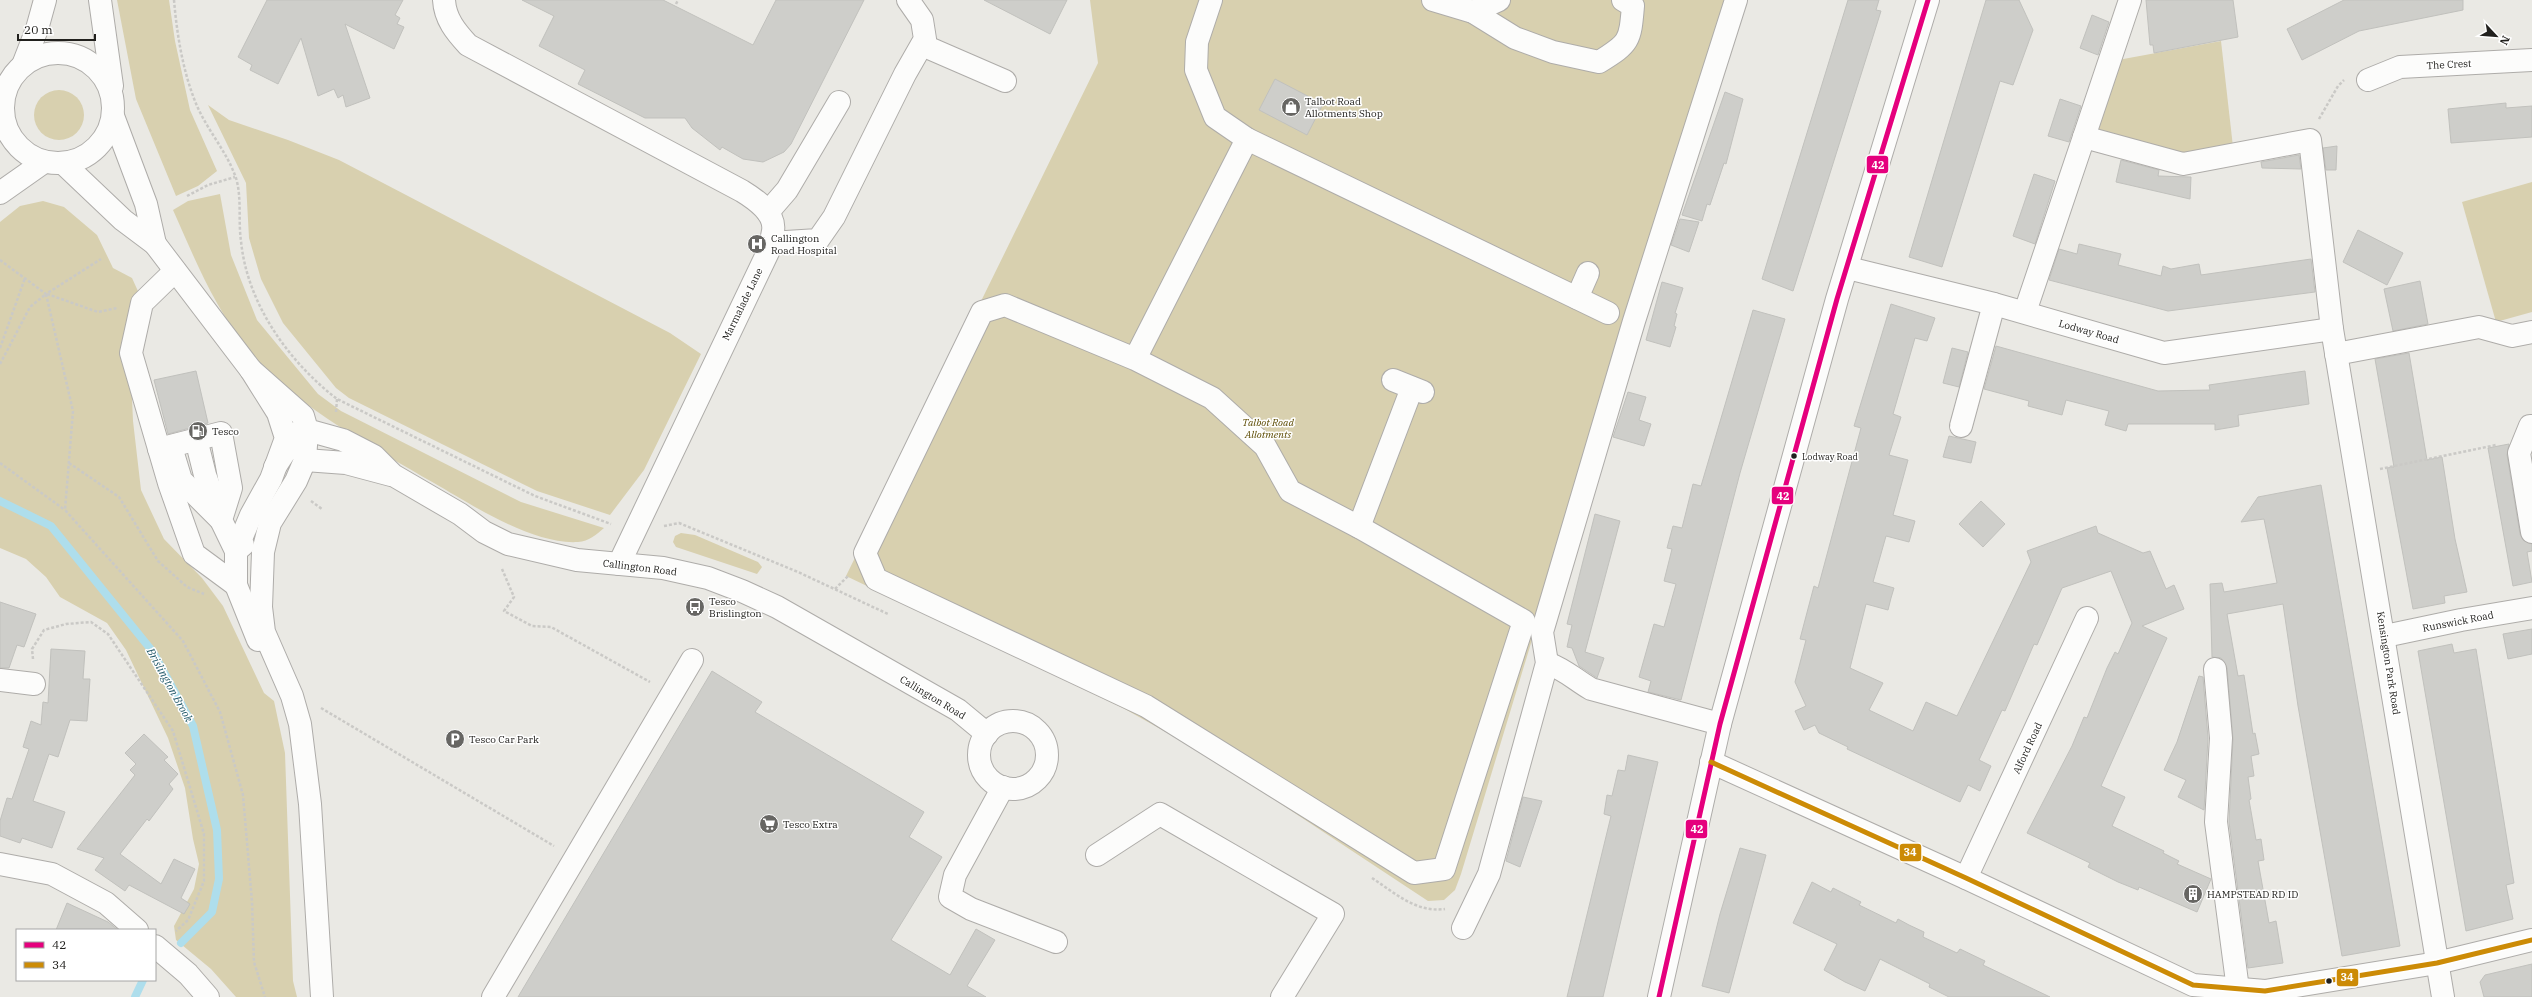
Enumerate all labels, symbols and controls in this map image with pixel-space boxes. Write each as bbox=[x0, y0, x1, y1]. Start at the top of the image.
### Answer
scale bar bbox=[18, 16, 95, 42]
north arrow bbox=[2476, 16, 2516, 56]
text: 20 m bbox=[24, 22, 53, 37]
text: N bbox=[2497, 33, 2513, 48]
street label: The Crest bbox=[2426, 57, 2472, 72]
place label: Talbot Road Allotments Shop bbox=[1305, 95, 1383, 120]
shop icon: Talbot Road Allotments Shop bbox=[1280, 96, 1302, 118]
line badge: 42 bbox=[1866, 155, 1889, 174]
text: 42 bbox=[1871, 158, 1885, 172]
place label: Callington Road Hospital bbox=[771, 232, 837, 257]
hospital icon: Callington Road Hospital bbox=[746, 233, 768, 255]
street label: Marmalade Lane bbox=[719, 266, 766, 343]
street label: Lodway Road bbox=[2057, 317, 2121, 346]
park label: Talbot Road Allotments bbox=[1242, 416, 1294, 441]
fuel station icon: Tesco bbox=[187, 420, 209, 442]
place label: Tesco bbox=[212, 425, 239, 438]
marker: Lodway Road bbox=[1789, 451, 1799, 461]
place label: Lodway Road bbox=[1802, 451, 1859, 462]
line badge: 42 bbox=[1771, 486, 1794, 505]
text: 42 bbox=[1776, 489, 1790, 503]
street label: Callington Road bbox=[602, 557, 678, 578]
place label: Tesco Brislington bbox=[709, 595, 762, 620]
bus stop icon: Tesco Brislington bbox=[684, 596, 706, 618]
street label: Runswick Road bbox=[2421, 608, 2495, 635]
street label: Kensington Park Road bbox=[2374, 611, 2403, 716]
water label: Brislington Brook bbox=[143, 644, 196, 725]
street label: Callington Road bbox=[897, 673, 968, 722]
street label: Alford Road bbox=[2010, 720, 2045, 776]
parking icon: Tesco Car Park bbox=[444, 728, 466, 750]
place label: Tesco Car Park bbox=[469, 733, 539, 746]
supermarket icon: Tesco Extra bbox=[758, 813, 780, 835]
place label: Tesco Extra bbox=[783, 818, 838, 831]
line badge: 42 bbox=[1685, 819, 1708, 839]
text: 42 bbox=[1690, 822, 1704, 836]
line badge: 34 bbox=[1899, 843, 1922, 862]
text: 34 bbox=[1903, 845, 1917, 859]
building icon: HAMPSTEAD RD ID bbox=[2182, 883, 2204, 905]
place label: HAMPSTEAD RD ID bbox=[2207, 888, 2298, 901]
legend bbox=[16, 929, 156, 981]
text: 42 bbox=[52, 937, 66, 952]
text: 34 bbox=[52, 957, 66, 972]
line badge: 34 bbox=[2336, 968, 2359, 987]
text: 34 bbox=[2340, 970, 2354, 984]
unlabelled marker bbox=[2324, 976, 2334, 986]

